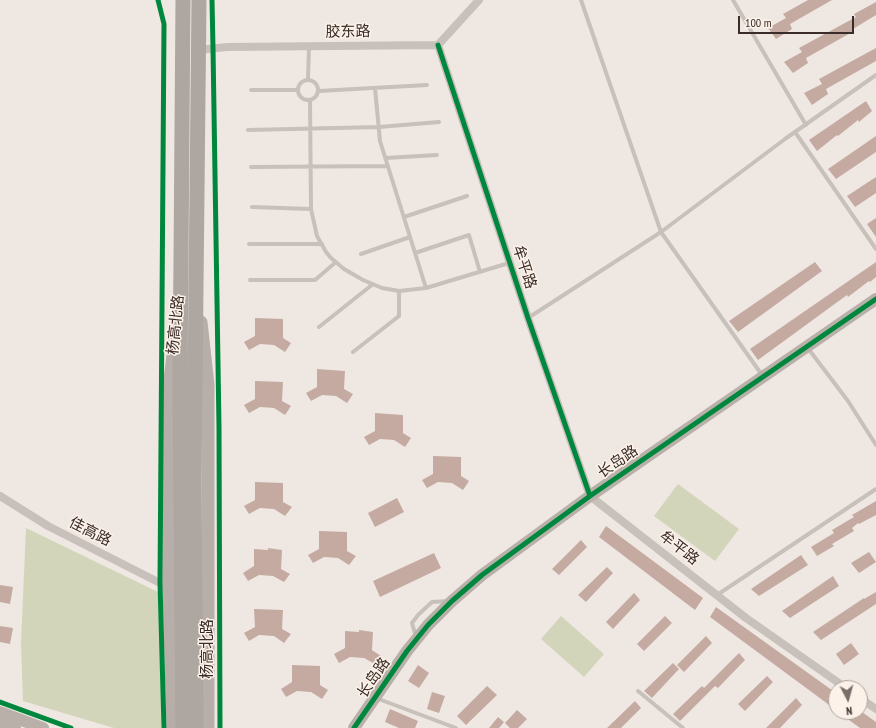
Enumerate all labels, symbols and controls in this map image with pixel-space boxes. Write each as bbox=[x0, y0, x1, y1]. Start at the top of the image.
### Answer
scale bar bbox=[740, 8, 856, 34]
text: 100 m bbox=[745, 15, 772, 30]
street label: 胶东路 bbox=[325, 23, 371, 41]
street label: 牟平路 bbox=[508, 243, 540, 291]
street label: 杨高北路 bbox=[164, 294, 188, 356]
street label: 长岛路 bbox=[594, 442, 642, 482]
street label: 佳高路 bbox=[66, 514, 114, 550]
street label: 牟平路 bbox=[656, 527, 702, 569]
street label: 杨高北路 bbox=[199, 619, 217, 679]
street label: 长岛路 bbox=[354, 654, 394, 702]
north arrow bbox=[828, 680, 868, 720]
text: N bbox=[845, 704, 853, 718]

